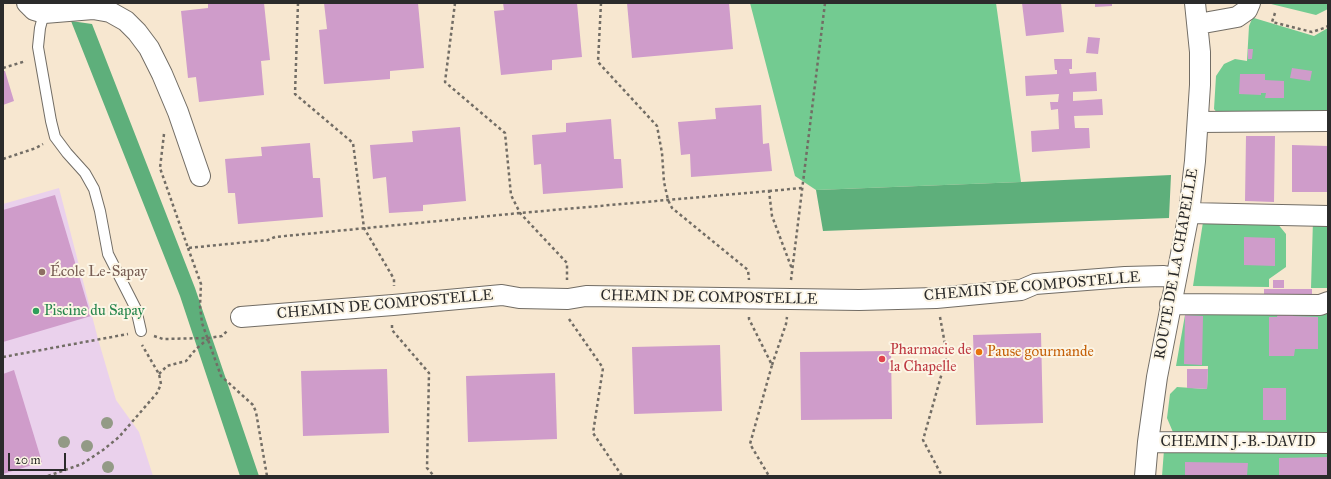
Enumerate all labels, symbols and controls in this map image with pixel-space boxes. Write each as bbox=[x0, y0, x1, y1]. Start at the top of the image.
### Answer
street label: ROUTE DE LA CHAPELLE bbox=[1151, 167, 1203, 361]
place label: École Le-Sapay bbox=[50, 263, 147, 281]
marker: École Le-Sapay bbox=[37, 267, 47, 277]
street label: CHEMIN DE COMPOSTELLE bbox=[923, 269, 1141, 305]
street label: CHEMIN DE COMPOSTELLE bbox=[276, 287, 494, 323]
street label: CHEMIN DE COMPOSTELLE bbox=[600, 287, 818, 309]
place label: Piscine du Sapay bbox=[44, 302, 145, 320]
marker: Piscine du Sapay bbox=[31, 306, 41, 316]
place label: Pharmacie de la Chapelle bbox=[890, 341, 971, 376]
place label: Pause gourmande bbox=[987, 343, 1094, 361]
marker: Pause gourmande bbox=[974, 347, 984, 357]
marker: Pharmacie de la Chapelle bbox=[877, 354, 887, 364]
street label: CHEMIN J.-B.-DAVID bbox=[1160, 433, 1316, 451]
scale bar bbox=[10, 445, 68, 471]
text: 20 m bbox=[15, 453, 41, 467]

